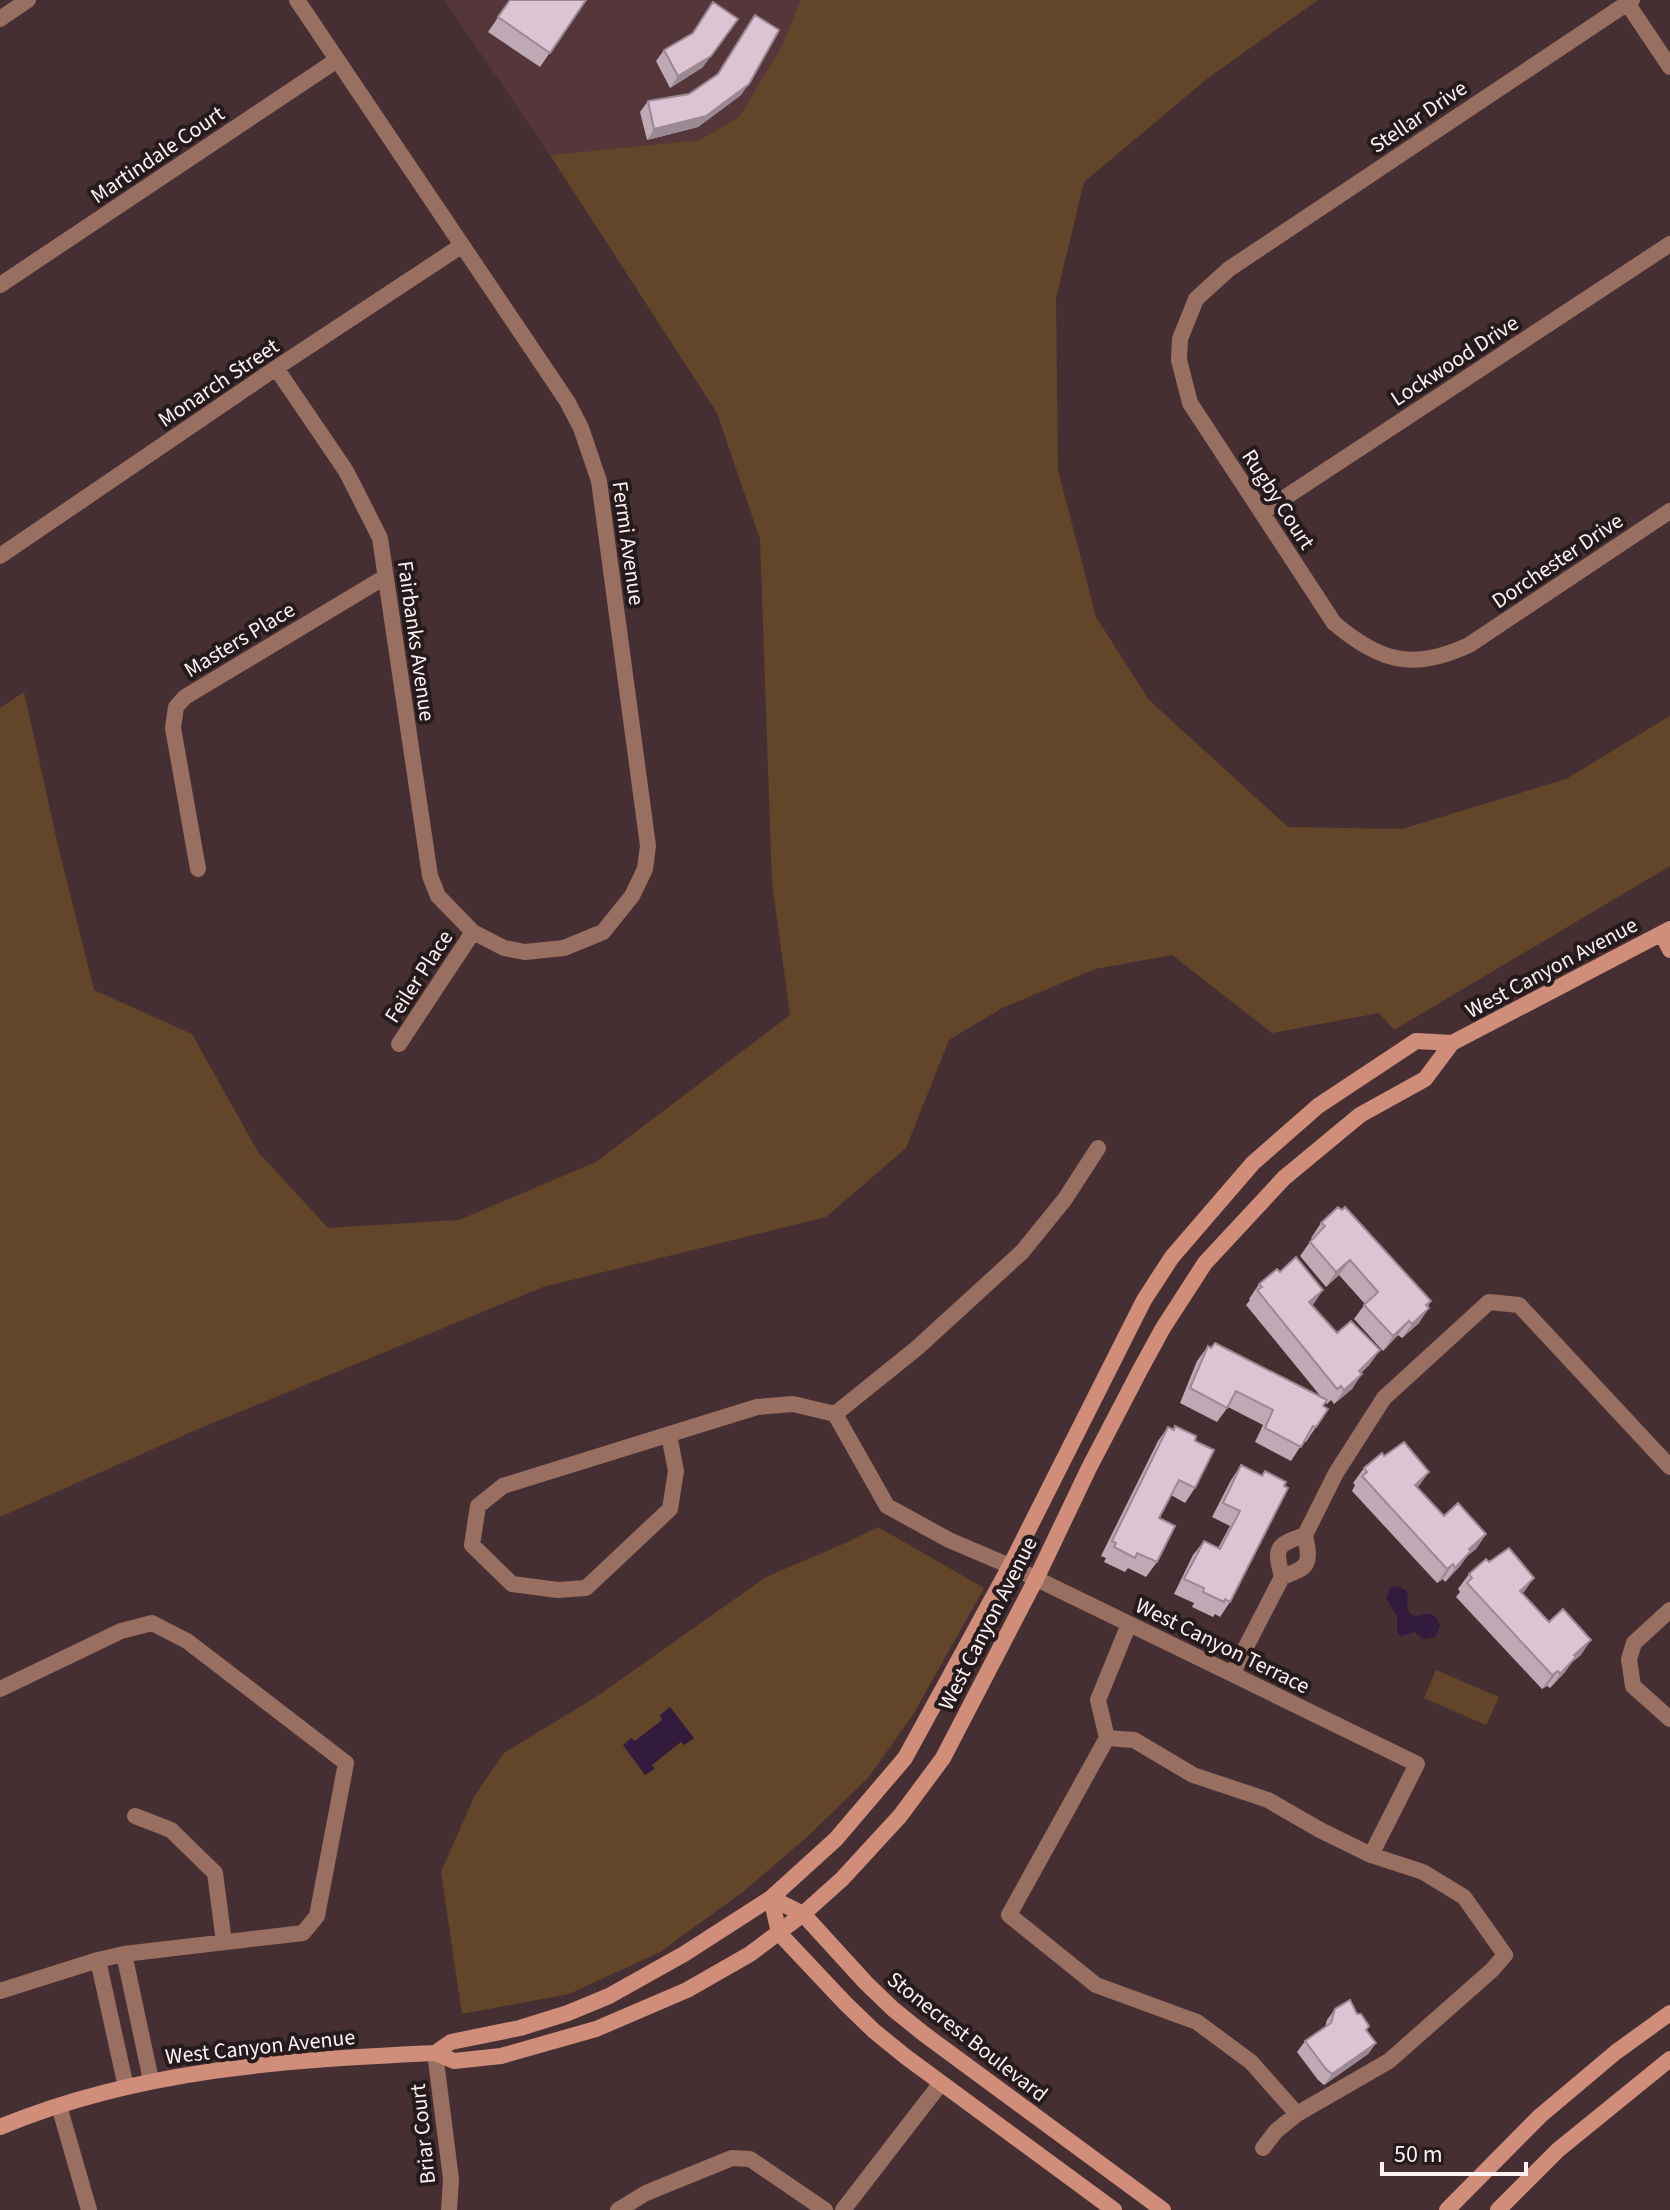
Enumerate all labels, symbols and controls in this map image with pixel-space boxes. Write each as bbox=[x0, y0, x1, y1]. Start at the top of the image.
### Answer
street label: Stellar Drive bbox=[1363, 72, 1474, 161]
street label: Martindale Court bbox=[84, 98, 231, 212]
street label: Lockwood Drive bbox=[1384, 307, 1525, 414]
street label: Monarch Street bbox=[152, 330, 286, 435]
street label: Rugby Court bbox=[1234, 443, 1323, 556]
street label: Fermi Avenue bbox=[603, 479, 653, 607]
street label: Dorchester Drive bbox=[1485, 505, 1630, 617]
street label: Fairbanks Avenue bbox=[389, 559, 443, 723]
street label: Masters Place bbox=[178, 594, 301, 686]
street label: West Canyon Avenue bbox=[1460, 909, 1643, 1027]
street label: Feiler Place bbox=[377, 924, 461, 1029]
street label: West Canyon Avenue bbox=[930, 1531, 1046, 1716]
street label: West Canyon Terrace bbox=[1130, 1590, 1315, 1702]
street label: Stonecrest Boulevard bbox=[880, 1964, 1055, 2110]
street label: West Canyon Avenue bbox=[164, 2021, 357, 2073]
street label: Briar Court bbox=[402, 2082, 444, 2186]
scale bar bbox=[1382, 2126, 1526, 2176]
text: 50 m bbox=[1394, 2137, 1443, 2172]

